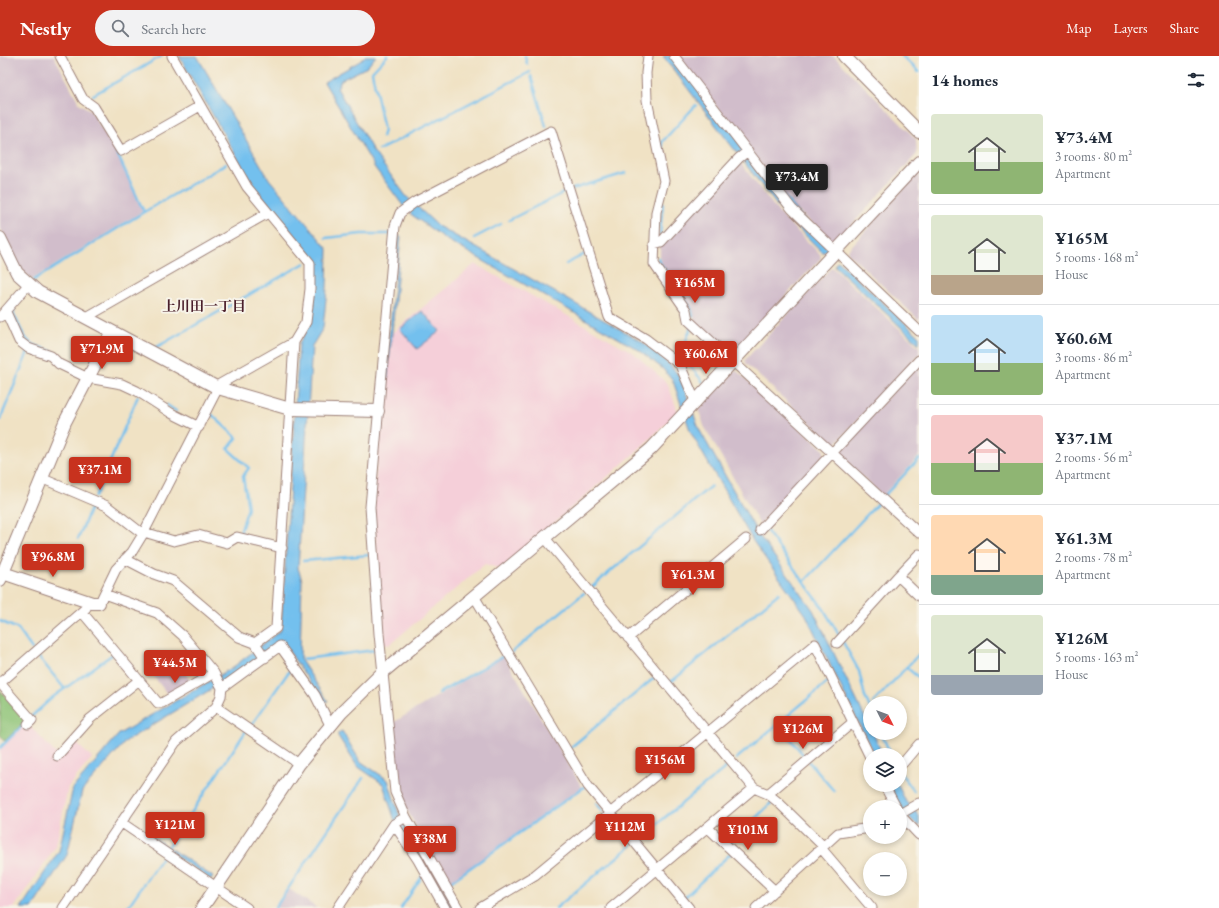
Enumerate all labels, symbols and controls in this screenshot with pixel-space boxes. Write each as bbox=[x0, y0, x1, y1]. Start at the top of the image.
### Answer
search box bbox=[95, 10, 375, 46]
text: Nestly bbox=[20, 16, 71, 41]
icon: search bbox=[109, 17, 131, 39]
text: Search here bbox=[141, 19, 206, 38]
text: Map bbox=[1066, 19, 1091, 37]
text: Layers bbox=[1113, 19, 1148, 37]
text: Share bbox=[1170, 19, 1199, 37]
text: 14 homes bbox=[931, 69, 998, 91]
icon: filters bbox=[1185, 69, 1207, 91]
text: ¥73.4M bbox=[1055, 126, 1113, 148]
icon: home bbox=[963, 130, 1011, 178]
text: 3 rooms · 80 m² bbox=[1055, 148, 1132, 165]
pin: ¥73.4M bbox=[764, 164, 830, 198]
text: Apartment bbox=[1055, 165, 1110, 182]
text: ¥73.4M bbox=[775, 168, 819, 185]
text: ¥165M bbox=[1055, 227, 1109, 249]
icon: home bbox=[963, 231, 1011, 279]
text: 5 rooms · 168 m² bbox=[1055, 249, 1139, 266]
text: House bbox=[1055, 266, 1088, 283]
pin: ¥165M bbox=[667, 270, 723, 304]
text: ¥165M bbox=[674, 274, 716, 291]
district label: 上川田一丁目 bbox=[162, 297, 246, 315]
text: ¥60.6M bbox=[1055, 327, 1113, 349]
icon: home bbox=[963, 331, 1011, 379]
pin: ¥71.9M bbox=[69, 336, 135, 370]
text: ¥71.9M bbox=[80, 340, 124, 357]
pin: ¥60.6M bbox=[673, 341, 739, 375]
text: ¥60.6M bbox=[684, 345, 728, 362]
text: 3 rooms · 86 m² bbox=[1055, 349, 1132, 366]
text: Apartment bbox=[1055, 366, 1110, 383]
text: ¥37.1M bbox=[1055, 427, 1113, 449]
icon: home bbox=[963, 431, 1011, 479]
text: 2 rooms · 56 m² bbox=[1055, 449, 1132, 466]
pin: ¥37.1M bbox=[67, 457, 133, 491]
text: ¥37.1M bbox=[78, 461, 122, 478]
text: Apartment bbox=[1055, 466, 1110, 483]
text: ¥61.3M bbox=[1055, 527, 1113, 549]
icon: home bbox=[963, 531, 1011, 579]
pin: ¥96.8M bbox=[20, 544, 86, 578]
text: ¥96.8M bbox=[31, 548, 75, 565]
text: 2 rooms · 78 m² bbox=[1055, 549, 1132, 566]
pin: ¥61.3M bbox=[660, 562, 726, 596]
text: ¥61.3M bbox=[671, 566, 715, 583]
text: Apartment bbox=[1055, 566, 1110, 583]
text: ¥126M bbox=[1055, 627, 1109, 649]
icon: home bbox=[963, 631, 1011, 679]
text: 5 rooms · 163 m² bbox=[1055, 649, 1139, 666]
pin: ¥44.5M bbox=[142, 650, 208, 684]
text: ¥44.5M bbox=[153, 654, 197, 671]
text: House bbox=[1055, 666, 1088, 683]
north arrow bbox=[863, 696, 907, 740]
map controls bbox=[863, 696, 907, 896]
pin: ¥126M bbox=[775, 716, 831, 750]
text: ¥126M bbox=[782, 720, 824, 737]
pin: ¥156M bbox=[637, 747, 693, 781]
button: layers bbox=[863, 748, 907, 792]
text: ¥156M bbox=[644, 751, 686, 768]
button: + bbox=[863, 800, 907, 844]
pin: ¥121M bbox=[147, 812, 203, 846]
pin: ¥112M bbox=[597, 814, 653, 848]
text: ¥121M bbox=[154, 816, 196, 833]
pin: ¥101M bbox=[720, 817, 776, 851]
text: ¥112M bbox=[604, 818, 646, 835]
text: ¥101M bbox=[727, 821, 769, 838]
pin: ¥38M bbox=[406, 826, 454, 860]
text: ¥38M bbox=[413, 830, 447, 847]
button: − bbox=[863, 852, 907, 896]

